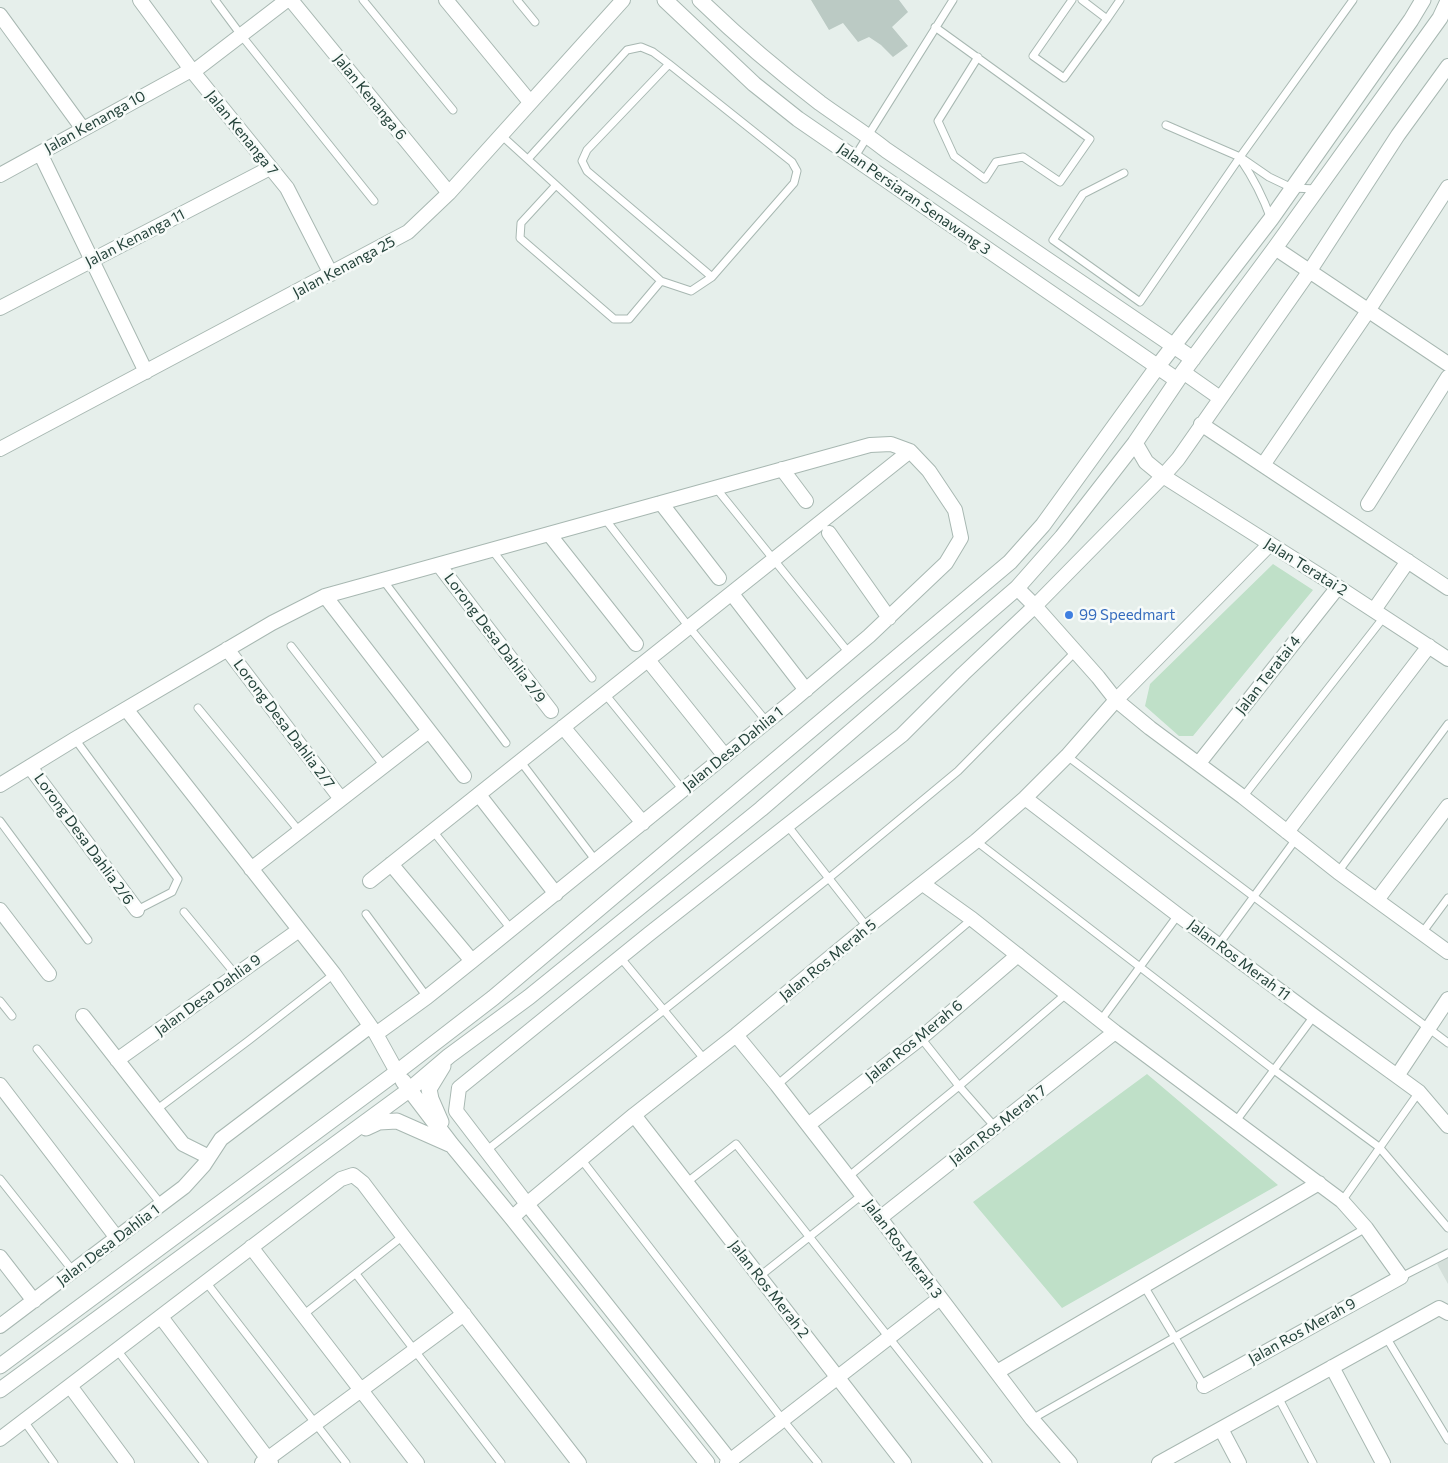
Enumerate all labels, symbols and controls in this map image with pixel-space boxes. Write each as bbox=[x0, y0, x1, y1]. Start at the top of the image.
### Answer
street label: Jalan Kenanga 6 bbox=[330, 50, 410, 144]
street label: Jalan Kenanga 10 bbox=[41, 87, 149, 157]
street label: Jalan Kenanga 7 bbox=[202, 87, 282, 179]
street label: Jalan Persiaran Senawang 3 bbox=[834, 139, 994, 259]
street label: Jalan Kenanga 11 bbox=[82, 205, 188, 271]
street label: Jalan Kenanga 25 bbox=[290, 232, 398, 302]
street label: Jalan Teratai 2 bbox=[1261, 534, 1351, 600]
street label: Lorong Desa Dahlia 2/9 bbox=[440, 570, 550, 706]
place label: 99 Speedmart bbox=[1079, 606, 1175, 624]
marker: 99 Speedmart bbox=[1063, 609, 1075, 621]
street label: Jalan Teratai 4 bbox=[1232, 632, 1304, 718]
street label: Lorong Desa Dahlia 2/7 bbox=[230, 656, 338, 792]
street label: Jalan Desa Dahlia 1 bbox=[679, 703, 787, 795]
street label: Lorong Desa Dahlia 2/6 bbox=[30, 770, 138, 908]
street label: Jalan Ros Merah 5 bbox=[776, 915, 880, 1005]
street label: Jalan Ros Merah 11 bbox=[1184, 916, 1294, 1004]
street label: Jalan Desa Dahlia 9 bbox=[151, 950, 265, 1040]
street label: Jalan Ros Merah 6 bbox=[862, 996, 966, 1086]
street label: Jalan Ros Merah 7 bbox=[946, 1081, 1050, 1169]
street label: Jalan Ros Merah 3 bbox=[860, 1196, 946, 1302]
street label: Jalan Desa Dahlia 1 bbox=[53, 1200, 163, 1290]
street label: Jalan Ros Merah 2 bbox=[725, 1237, 813, 1341]
street label: Jalan Ros Merah 9 bbox=[1245, 1294, 1359, 1368]

